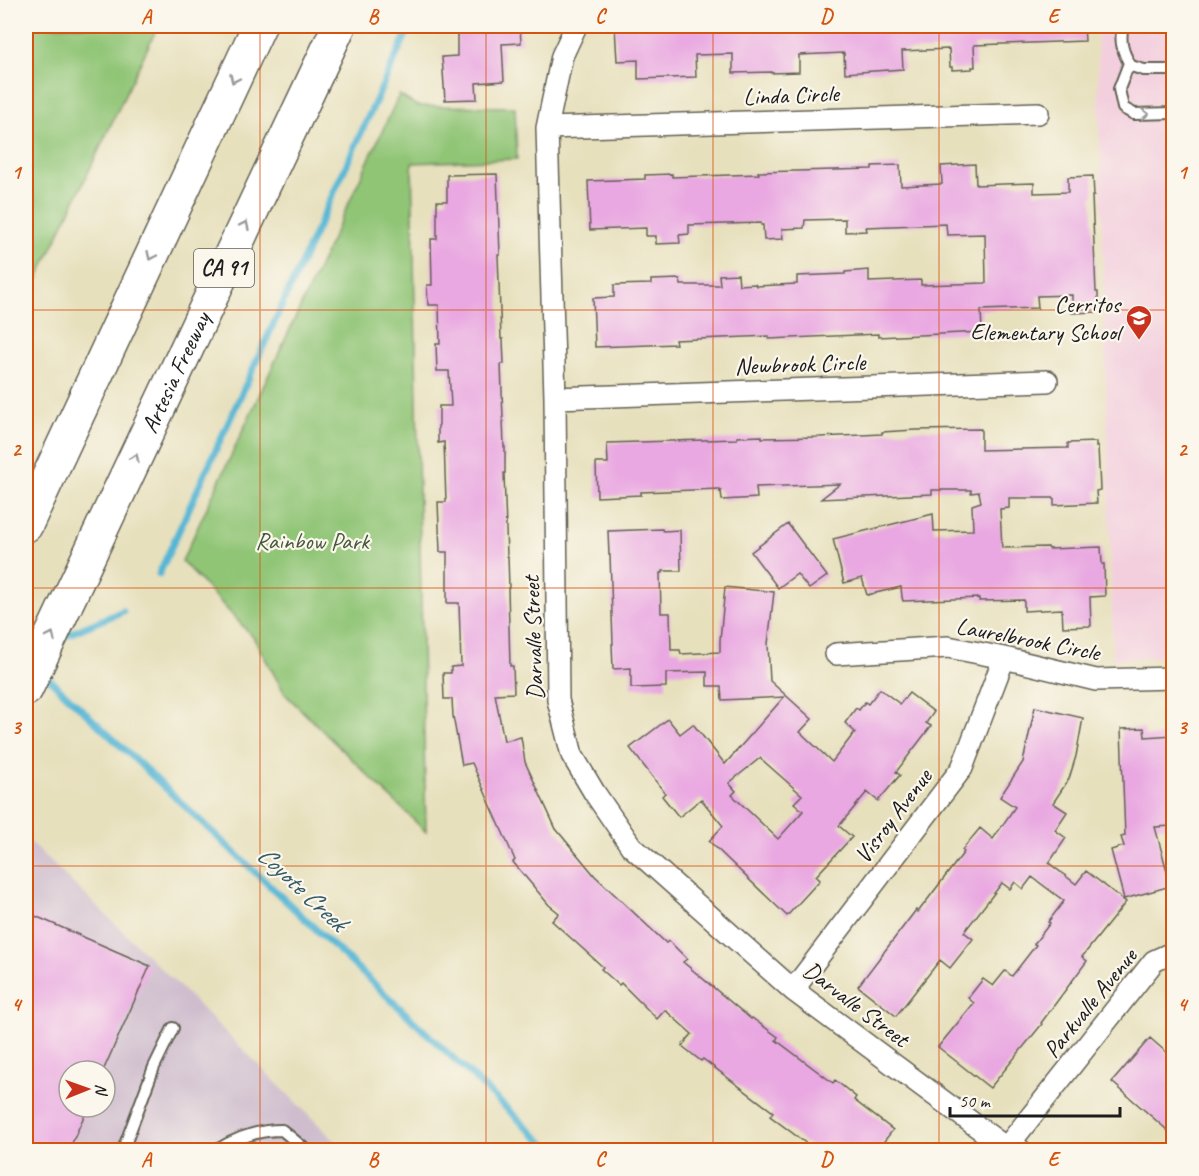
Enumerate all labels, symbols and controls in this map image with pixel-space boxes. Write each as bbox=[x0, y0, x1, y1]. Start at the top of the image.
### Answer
text: A bbox=[141, 4, 153, 29]
text: B bbox=[368, 4, 380, 29]
text: C bbox=[595, 4, 607, 29]
text: D bbox=[820, 4, 834, 29]
text: E bbox=[1048, 4, 1062, 29]
one-way arrow bbox=[229, 73, 241, 84]
street label: Linda Circle bbox=[743, 78, 842, 112]
one-way arrow bbox=[1140, 108, 1149, 120]
text: 1 bbox=[12, 160, 23, 185]
text: 1 bbox=[1178, 160, 1189, 185]
one-way arrow bbox=[237, 221, 249, 232]
one-way arrow bbox=[147, 249, 159, 260]
road number: CA 91 bbox=[194, 249, 254, 287]
place label: Cerritos Elementary School bbox=[970, 289, 1124, 347]
school or university icon: Cerritos Elementary School bbox=[1124, 303, 1154, 341]
street label: Artesia Freeway bbox=[134, 306, 217, 438]
street label: Newbrook Circle bbox=[734, 347, 868, 381]
text: 2 bbox=[12, 437, 23, 462]
text: 2 bbox=[1178, 437, 1189, 462]
one-way arrow bbox=[127, 454, 139, 465]
park label: Rainbow Park bbox=[255, 526, 371, 556]
street label: Darvalle Street bbox=[516, 573, 550, 701]
street label: Laurelbrook Circle bbox=[954, 610, 1104, 668]
one-way arrow bbox=[43, 631, 55, 642]
text: 3 bbox=[12, 715, 23, 740]
text: 3 bbox=[1178, 715, 1189, 740]
street label: Visroy Avenue bbox=[848, 761, 940, 869]
water label: Coyote Creek bbox=[250, 838, 357, 941]
street label: Parkvalle Avenue bbox=[1037, 940, 1145, 1064]
street label: Darvalle Street bbox=[797, 955, 916, 1055]
text: 4 bbox=[12, 992, 24, 1017]
text: 4 bbox=[1178, 992, 1190, 1017]
north arrow bbox=[57, 1059, 117, 1119]
scale bar bbox=[950, 1080, 1120, 1118]
text: N bbox=[91, 1084, 111, 1097]
text: 50 m bbox=[959, 1090, 992, 1112]
text: A bbox=[141, 1147, 153, 1172]
text: B bbox=[368, 1147, 380, 1172]
text: C bbox=[595, 1147, 607, 1172]
text: D bbox=[820, 1147, 834, 1172]
text: E bbox=[1048, 1147, 1062, 1172]

